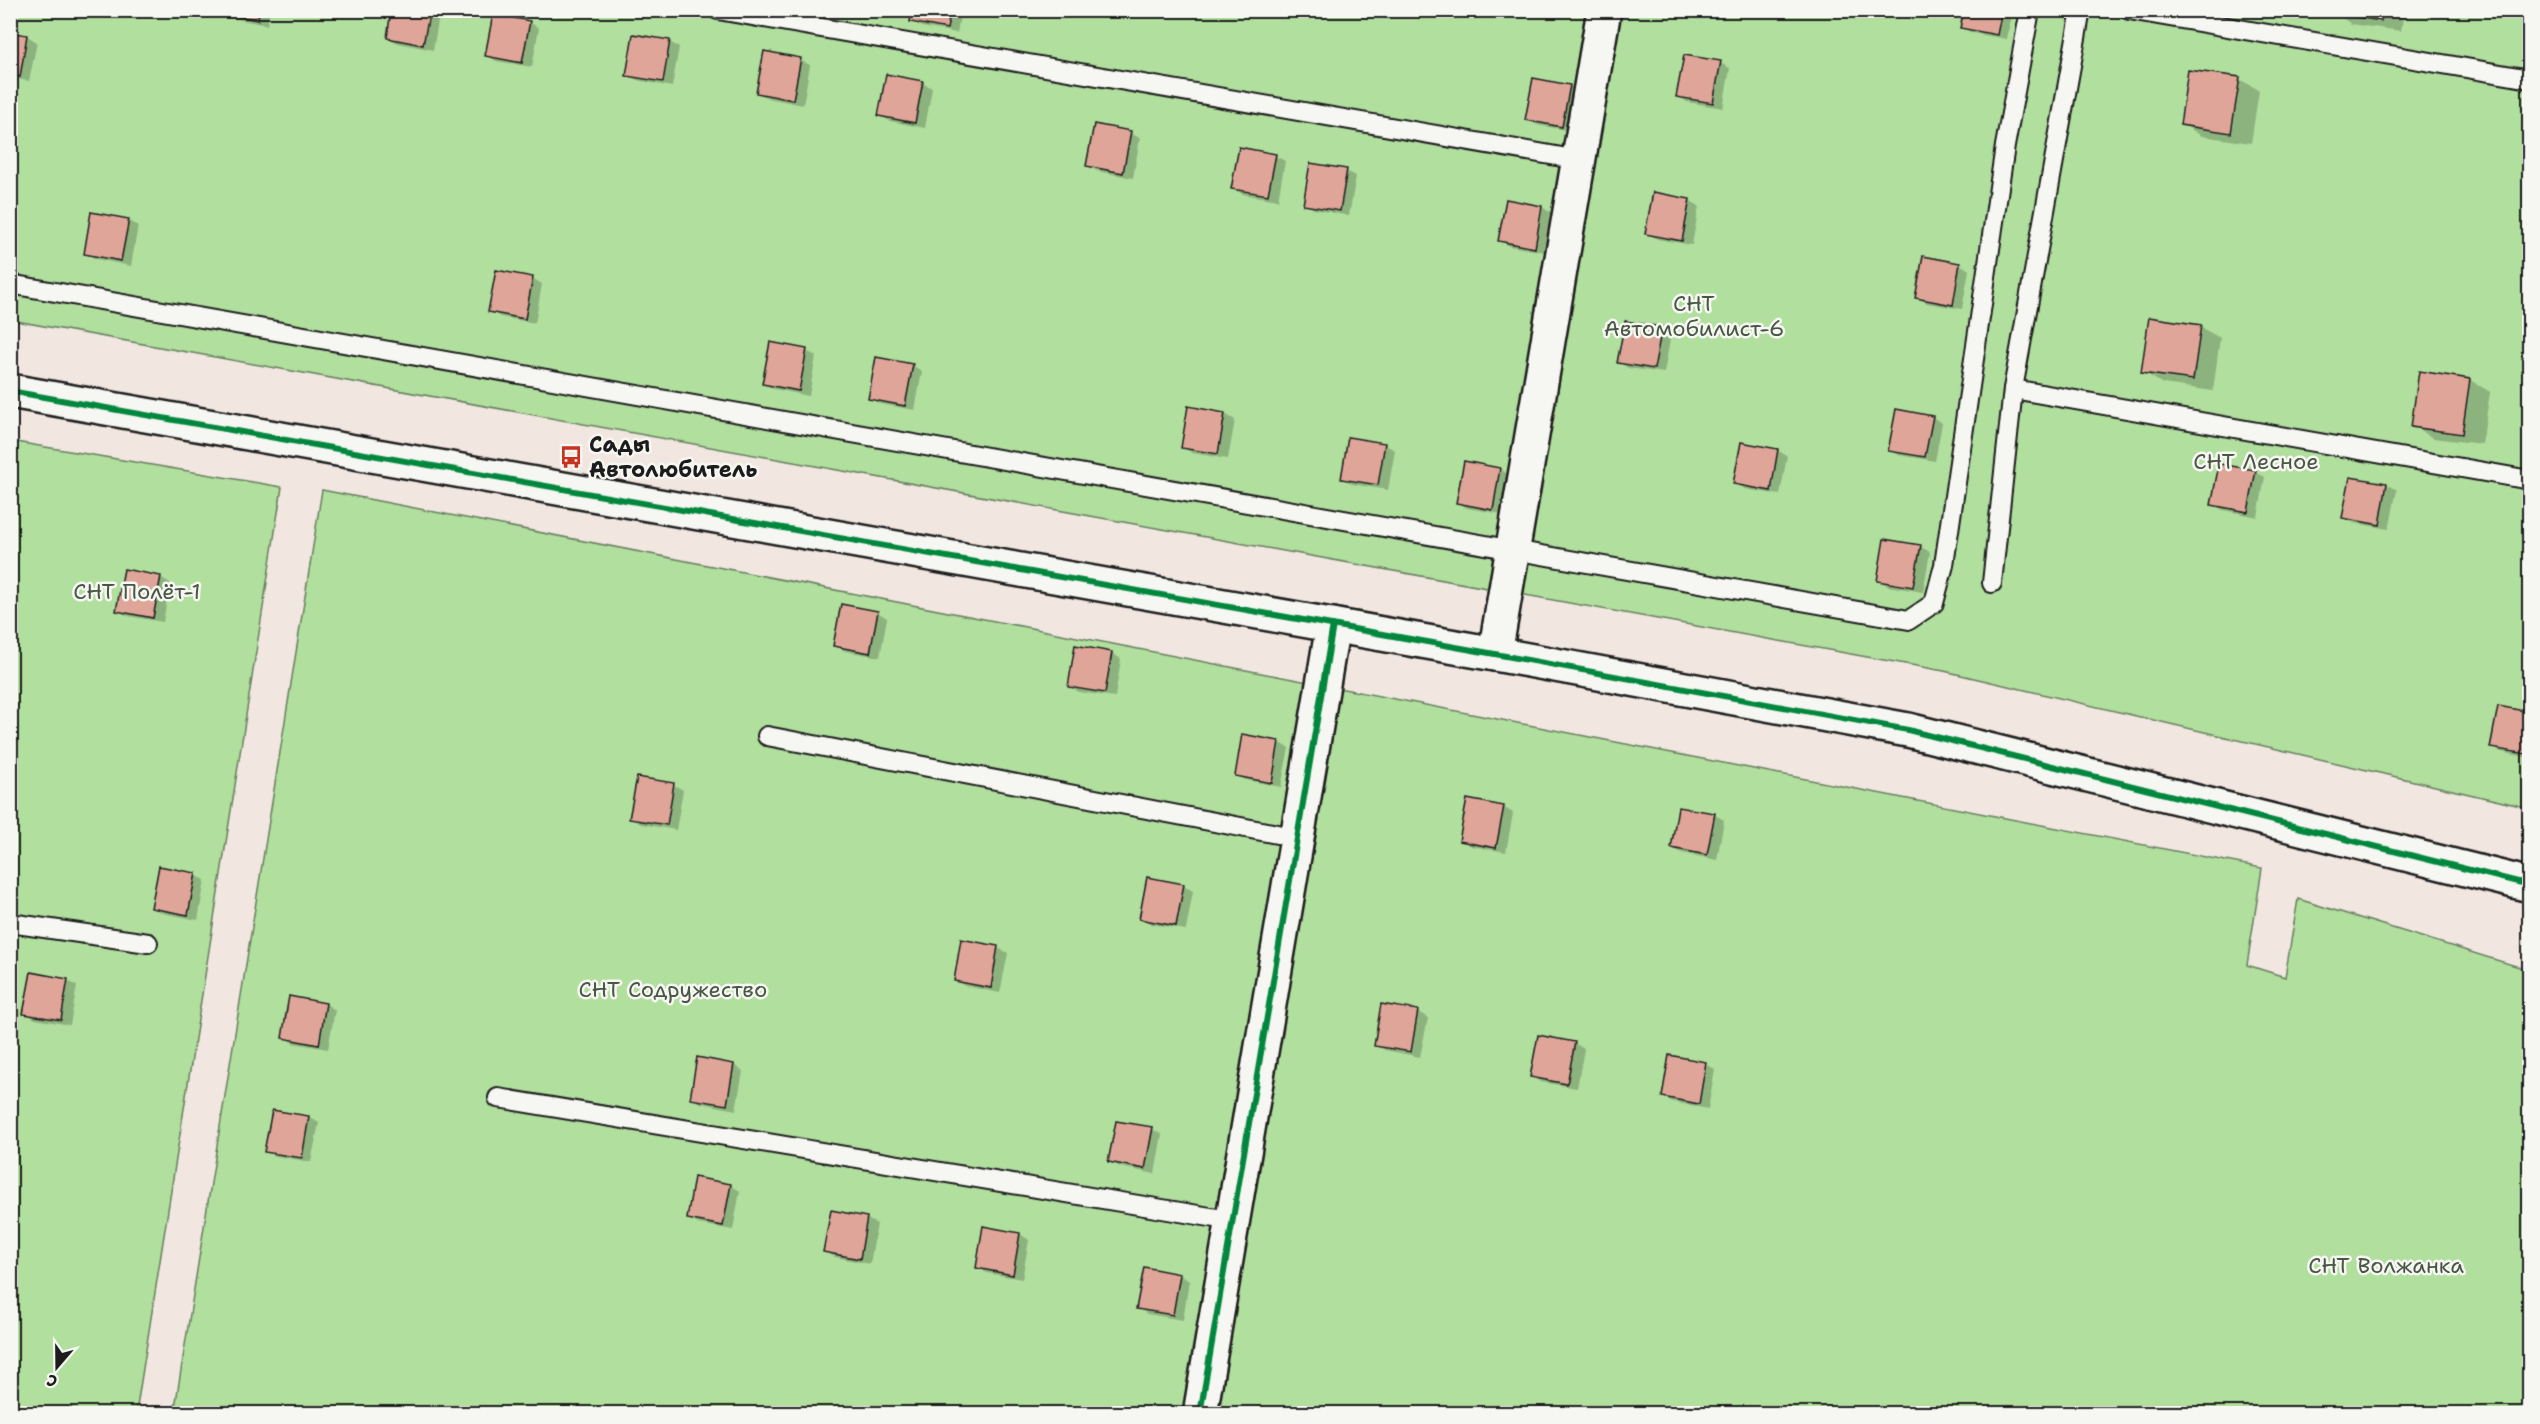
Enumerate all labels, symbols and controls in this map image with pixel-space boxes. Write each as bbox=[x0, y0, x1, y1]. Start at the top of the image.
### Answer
park label: СНТ Автомобилист-6 bbox=[1604, 289, 1784, 343]
place label: Сады Автолюбитель bbox=[589, 430, 757, 484]
bus stop icon: Сады Автолюбитель bbox=[558, 444, 584, 470]
park label: СНТ Лесное bbox=[2193, 447, 2319, 476]
park label: СНТ Полёт-1 bbox=[73, 577, 201, 606]
park label: СНТ Содружество bbox=[579, 975, 767, 1004]
park label: СНТ Волжанка bbox=[2308, 1251, 2464, 1280]
north arrow bbox=[27, 1337, 87, 1397]
text: С bbox=[44, 1369, 60, 1392]

